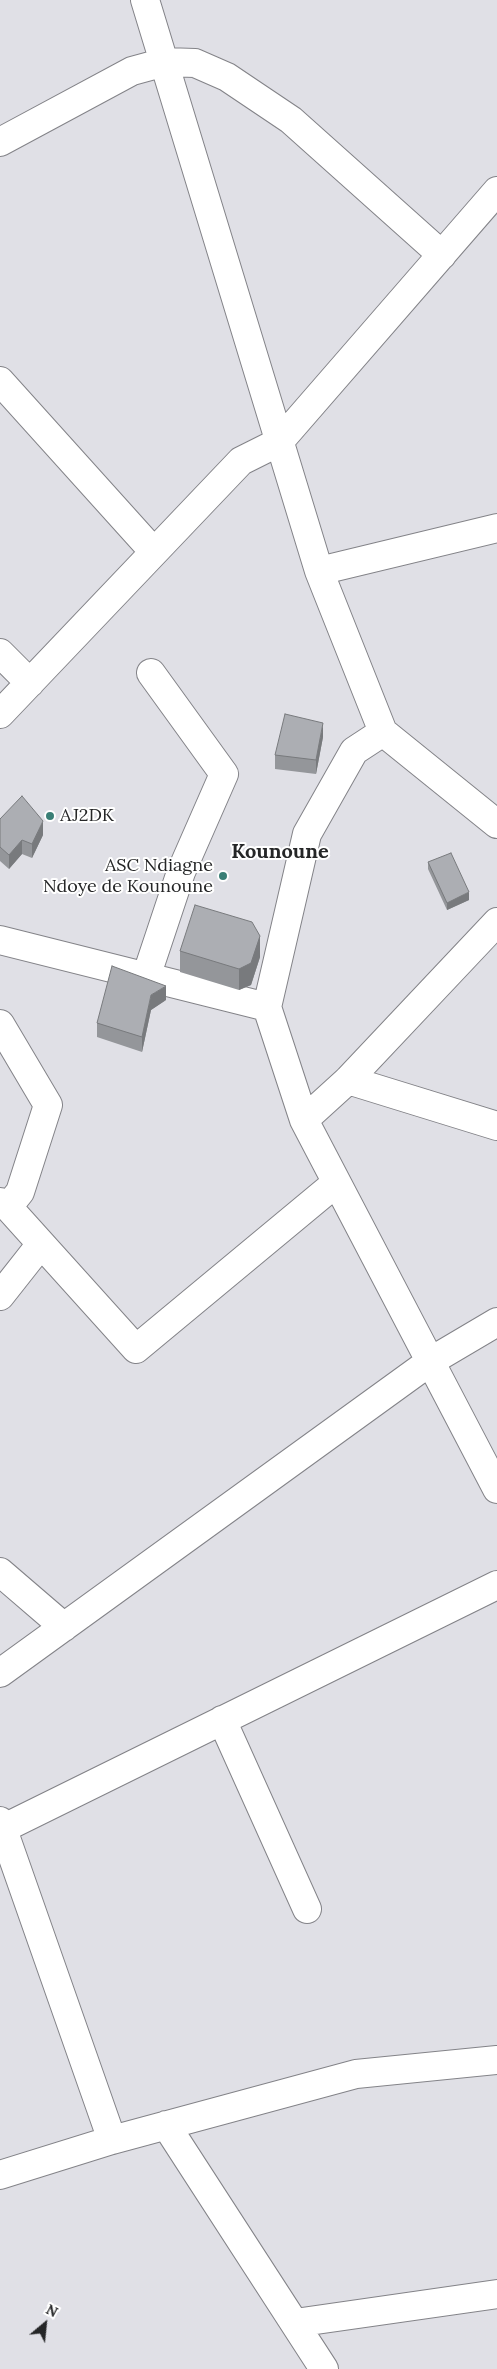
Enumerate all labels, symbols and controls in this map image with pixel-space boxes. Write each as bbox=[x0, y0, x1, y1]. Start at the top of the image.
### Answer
place label: AJ2DK bbox=[60, 805, 114, 827]
marker: AJ2DK bbox=[44, 810, 56, 822]
district label: Kounoune bbox=[231, 840, 329, 864]
place label: ASC Ndiagne Ndoye de Kounoune bbox=[43, 855, 213, 898]
marker: ASC Ndiagne Ndoye de Kounoune bbox=[217, 870, 229, 882]
north arrow bbox=[20, 2299, 70, 2349]
text: N bbox=[43, 2300, 61, 2321]

